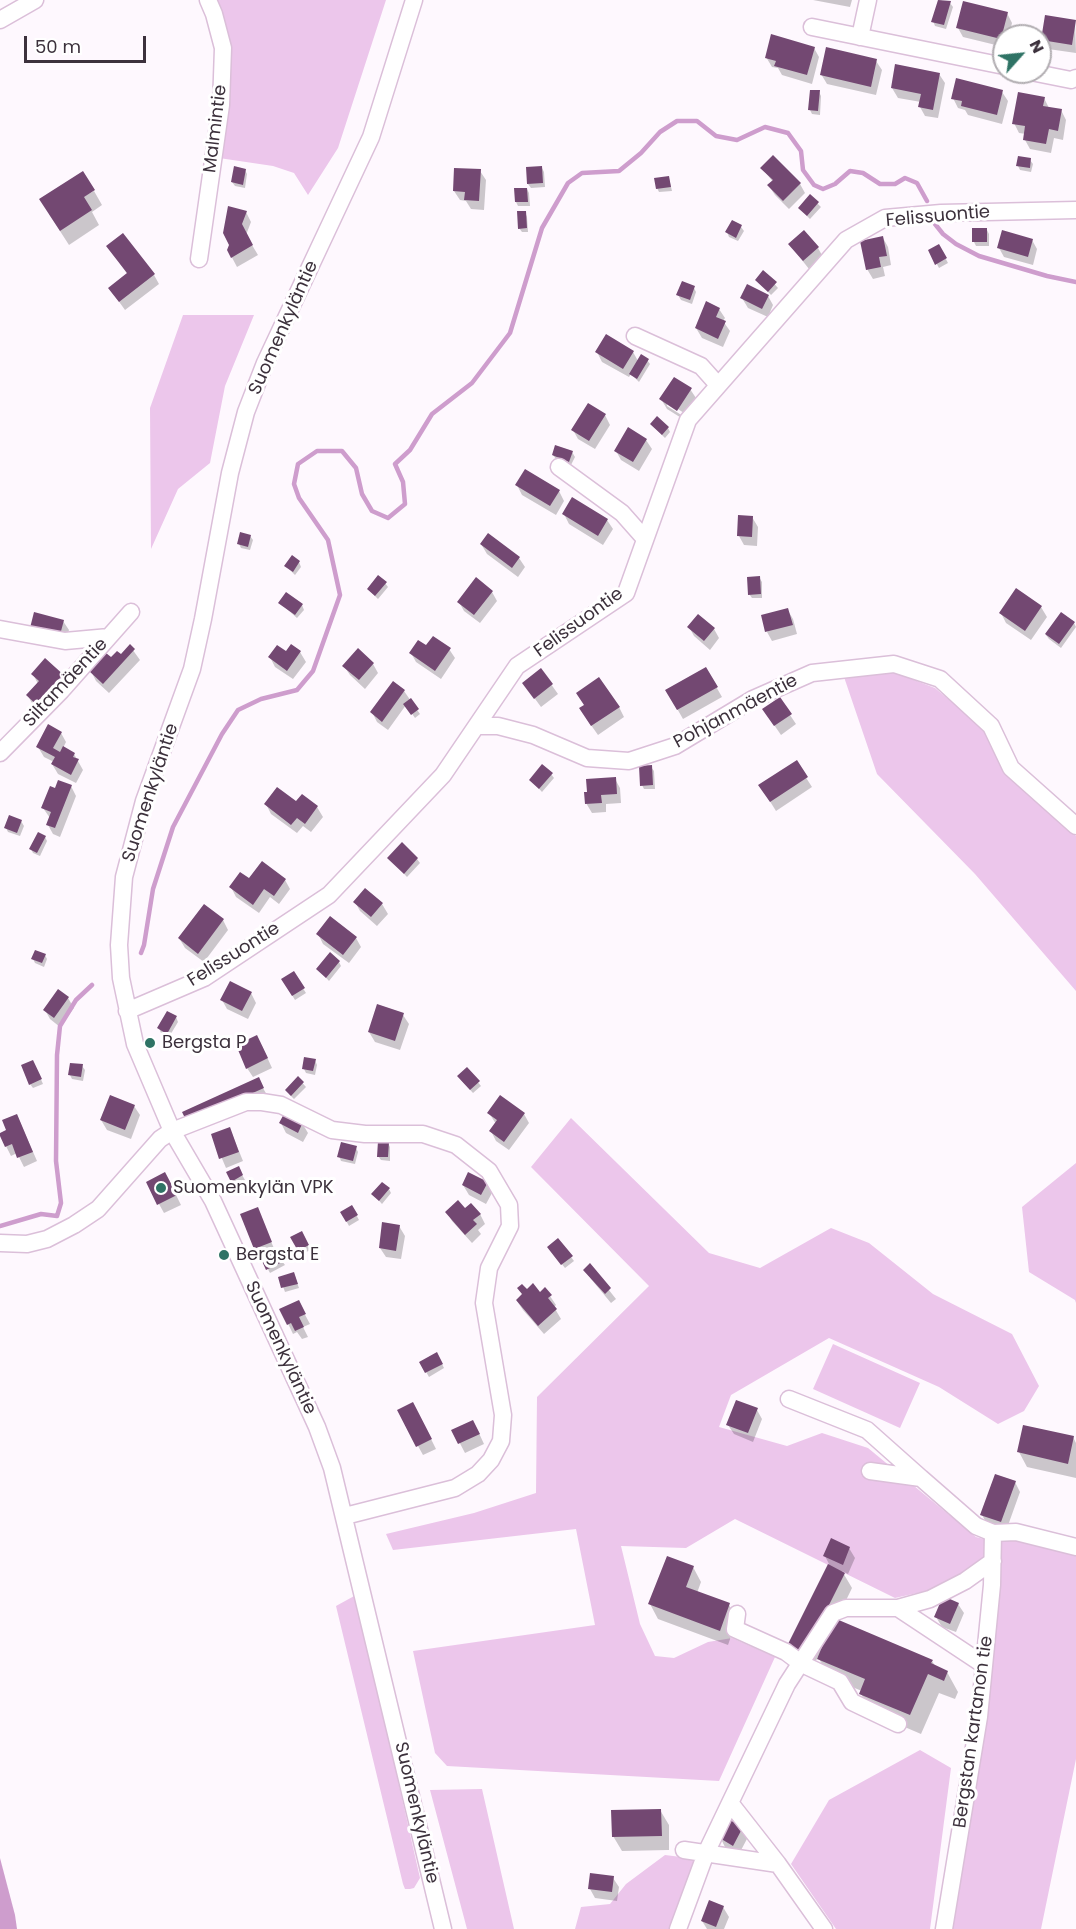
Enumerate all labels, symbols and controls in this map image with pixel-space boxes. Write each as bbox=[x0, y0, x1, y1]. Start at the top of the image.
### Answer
scale bar bbox=[27, 24, 148, 62]
north arrow bbox=[992, 24, 1052, 84]
text: 50 m bbox=[35, 34, 81, 59]
text: N bbox=[1024, 36, 1050, 57]
street label: Malmintie bbox=[200, 84, 232, 174]
street label: Felissuontie bbox=[885, 202, 991, 232]
street label: Suomenkyläntie bbox=[245, 258, 323, 398]
street label: Felissuontie bbox=[530, 584, 628, 662]
street label: Siltamäentie bbox=[19, 634, 113, 732]
street label: Pohjanmäentie bbox=[670, 670, 802, 754]
street label: Suomenkyläntie bbox=[118, 721, 184, 865]
street label: Felissuontie bbox=[184, 918, 284, 992]
place label: Bergsta P bbox=[162, 1032, 246, 1054]
marker: Bergsta P bbox=[143, 1036, 157, 1050]
place label: Suomenkylän VPK bbox=[173, 1177, 334, 1199]
marker: Suomenkylän VPK bbox=[154, 1181, 168, 1195]
place label: Bergsta E bbox=[236, 1244, 319, 1266]
marker: Bergsta E bbox=[217, 1248, 231, 1262]
street label: Suomenkyläntie bbox=[240, 1278, 320, 1418]
street label: Bergstan kartanon tie bbox=[950, 1634, 998, 1830]
street label: Suomenkyläntie bbox=[389, 1740, 443, 1886]

